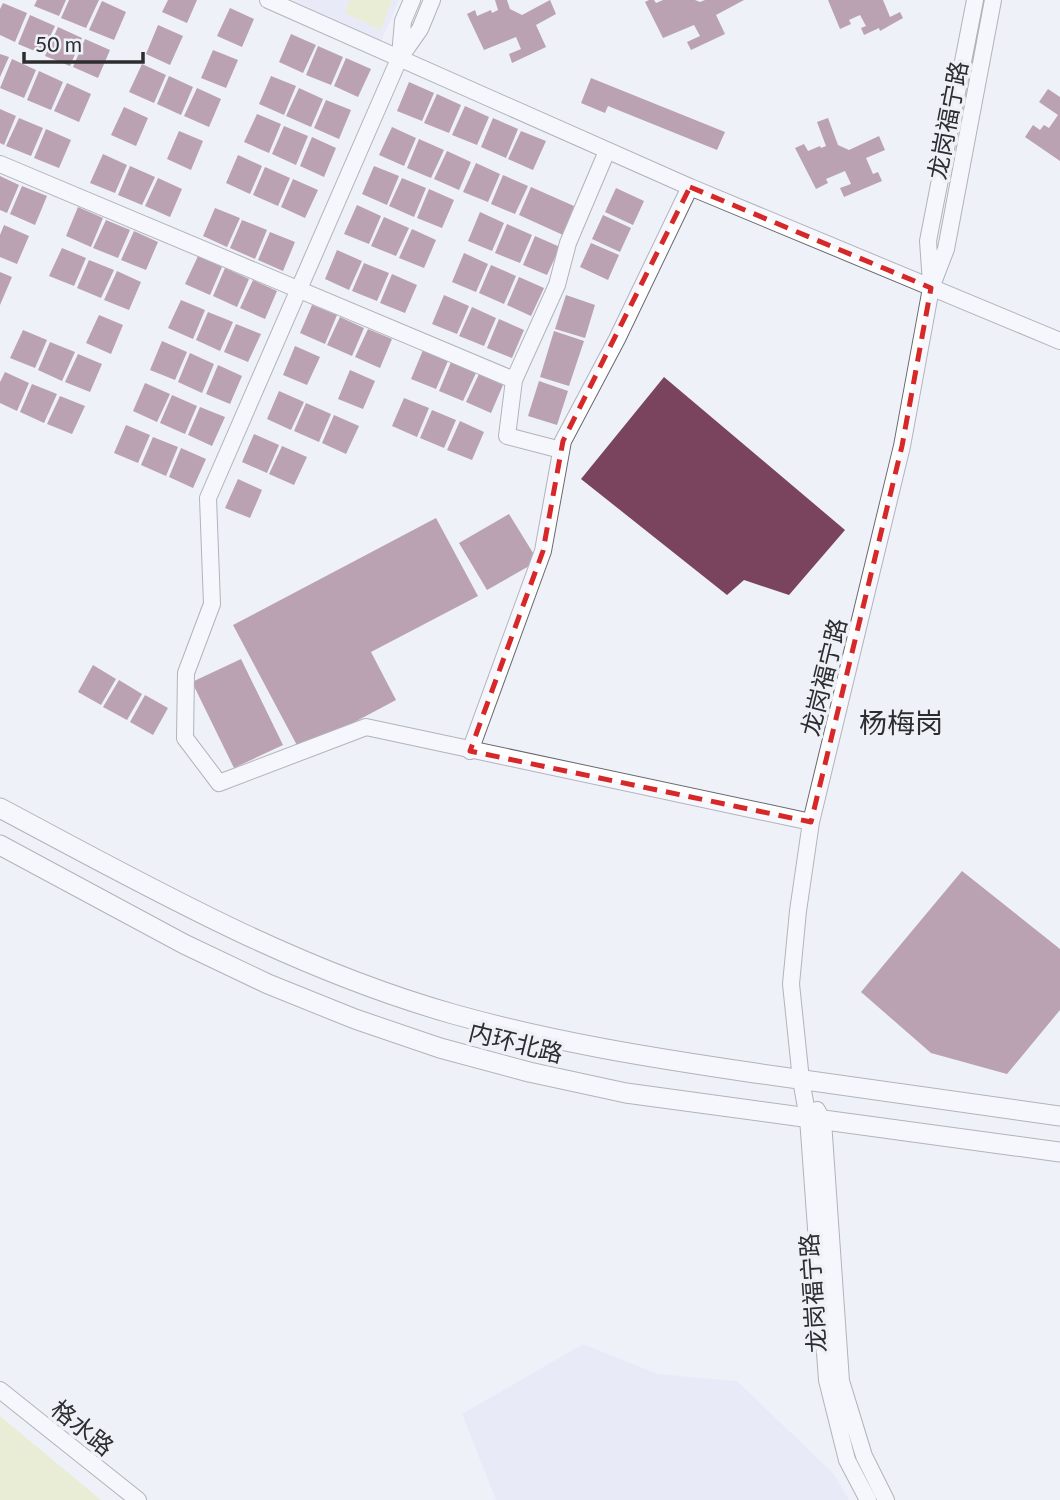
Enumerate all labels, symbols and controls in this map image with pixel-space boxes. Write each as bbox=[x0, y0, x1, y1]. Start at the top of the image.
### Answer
scale bar bbox=[24, 21, 144, 65]
text: 50 m bbox=[35, 31, 82, 56]
street label: 龙岗福宁路 bbox=[921, 58, 973, 182]
street label: 龙岗福宁路 bbox=[794, 615, 852, 739]
district label: 杨梅岗 bbox=[859, 705, 943, 739]
street label: 内环北路 bbox=[466, 1016, 566, 1068]
street label: 龙岗福宁路 bbox=[793, 1232, 831, 1354]
street label: 格水路 bbox=[46, 1393, 120, 1461]

